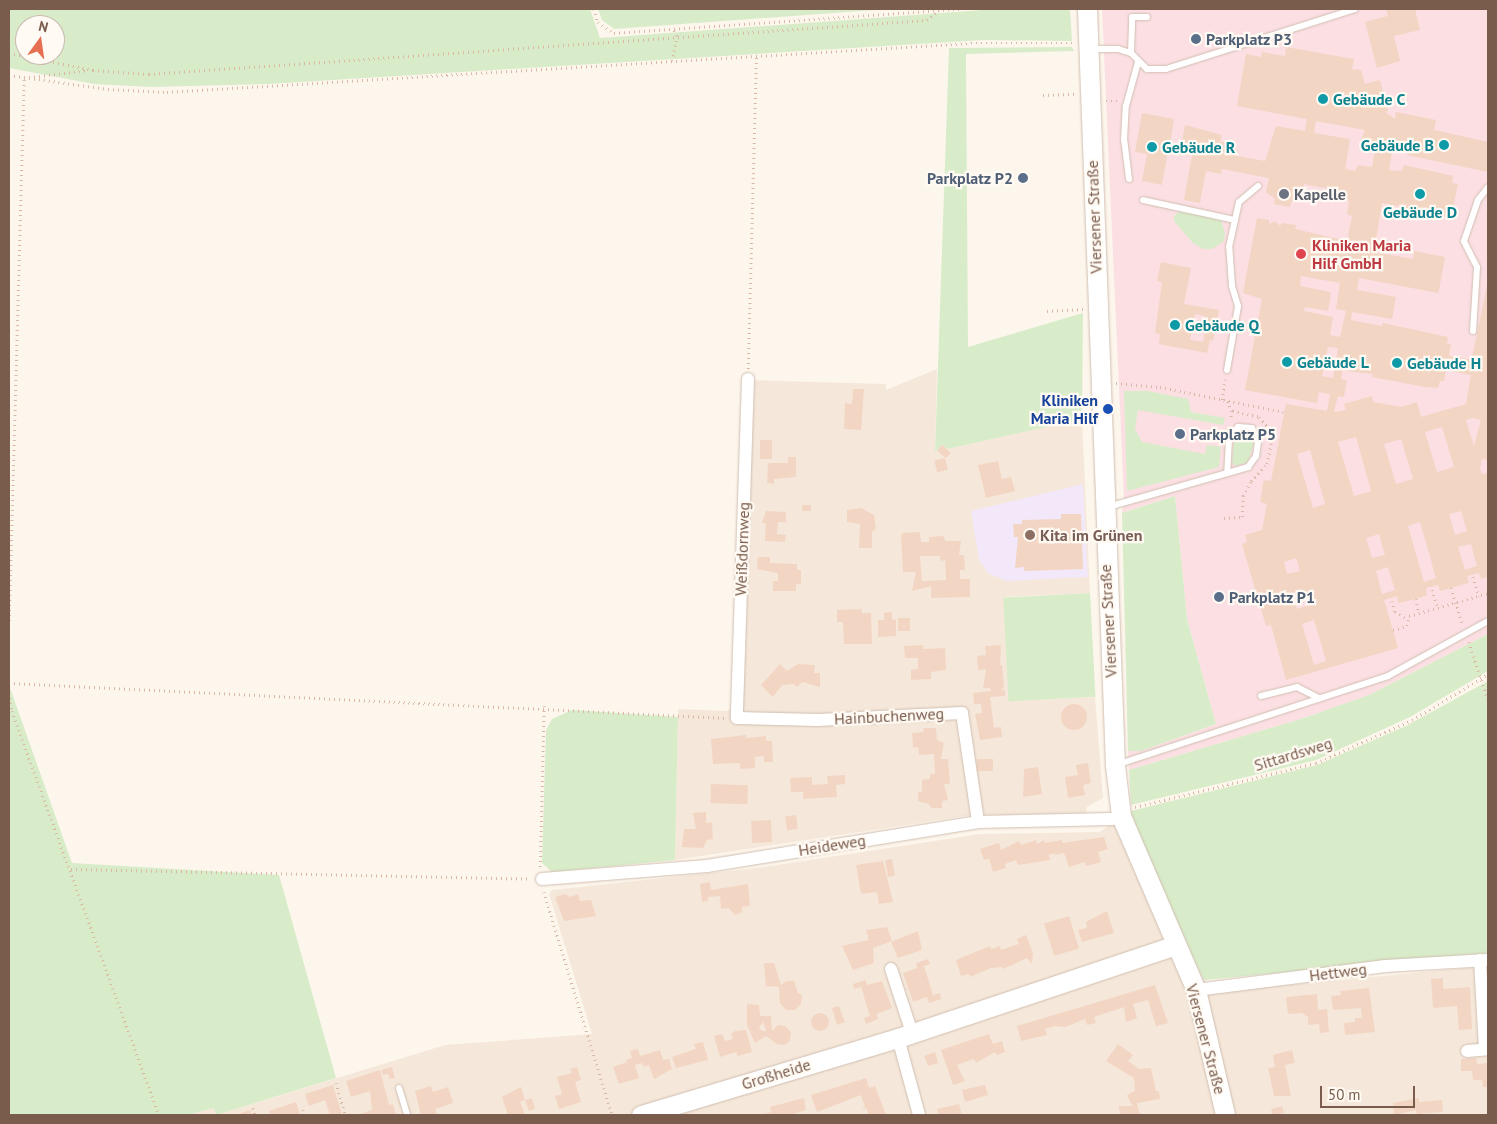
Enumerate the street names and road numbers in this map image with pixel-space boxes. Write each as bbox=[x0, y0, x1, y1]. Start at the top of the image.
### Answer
street label: Viersener Straße bbox=[1082, 160, 1106, 274]
street label: Weißdornweg bbox=[731, 502, 753, 596]
street label: Viersener Straße bbox=[1095, 564, 1121, 678]
street label: Hainbuchenweg bbox=[834, 704, 944, 728]
street label: Sittardsweg bbox=[1252, 733, 1334, 775]
street label: Heideweg bbox=[797, 830, 867, 860]
street label: Hettweg bbox=[1308, 959, 1368, 985]
street label: Viersener Straße bbox=[1182, 982, 1230, 1096]
street label: Großheide bbox=[739, 1054, 813, 1094]

